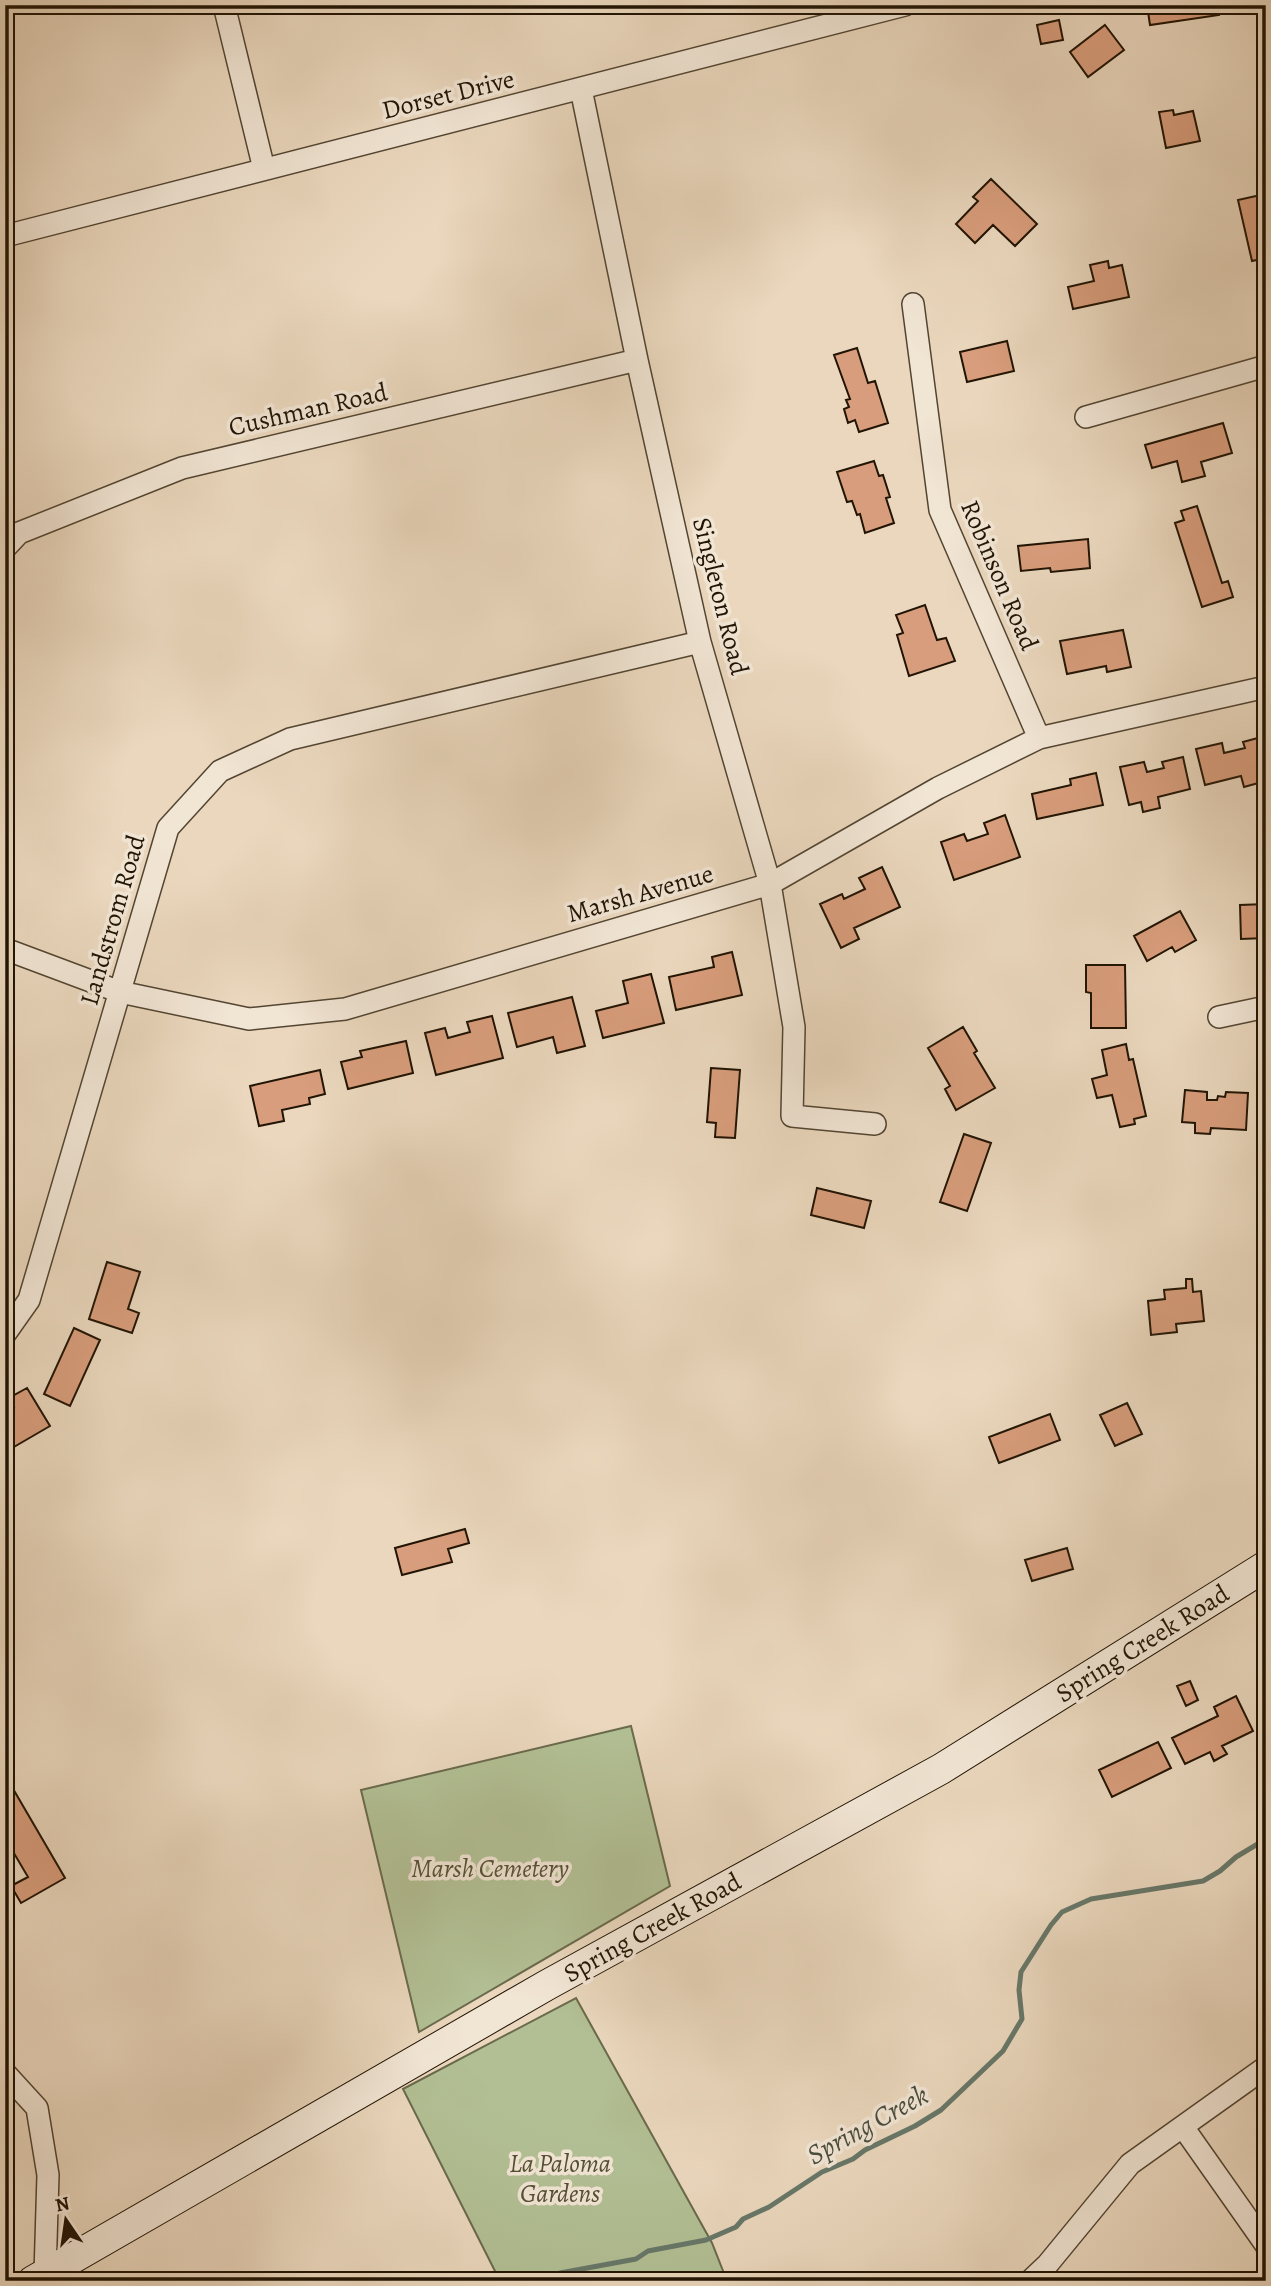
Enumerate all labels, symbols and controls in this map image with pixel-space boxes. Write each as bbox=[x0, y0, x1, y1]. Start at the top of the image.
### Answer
street label: Dorset Drive bbox=[378, 61, 518, 128]
street label: Cushman Road bbox=[225, 374, 391, 445]
street label: Robinson Road bbox=[952, 495, 1047, 656]
street label: Singleton Road bbox=[684, 514, 757, 679]
street label: Landstrom Road bbox=[71, 831, 154, 1010]
street label: Marsh Avenue bbox=[563, 856, 717, 931]
street label: Spring Creek Road bbox=[1049, 1576, 1236, 1711]
park label: Marsh Cemetery bbox=[411, 1851, 569, 1886]
street label: Spring Creek Road bbox=[557, 1864, 747, 1991]
water label: Spring Creek bbox=[800, 2076, 935, 2174]
park label: La Paloma Gardens bbox=[509, 2146, 611, 2211]
north arrow bbox=[32, 2184, 102, 2254]
text: N bbox=[53, 2190, 72, 2219]

